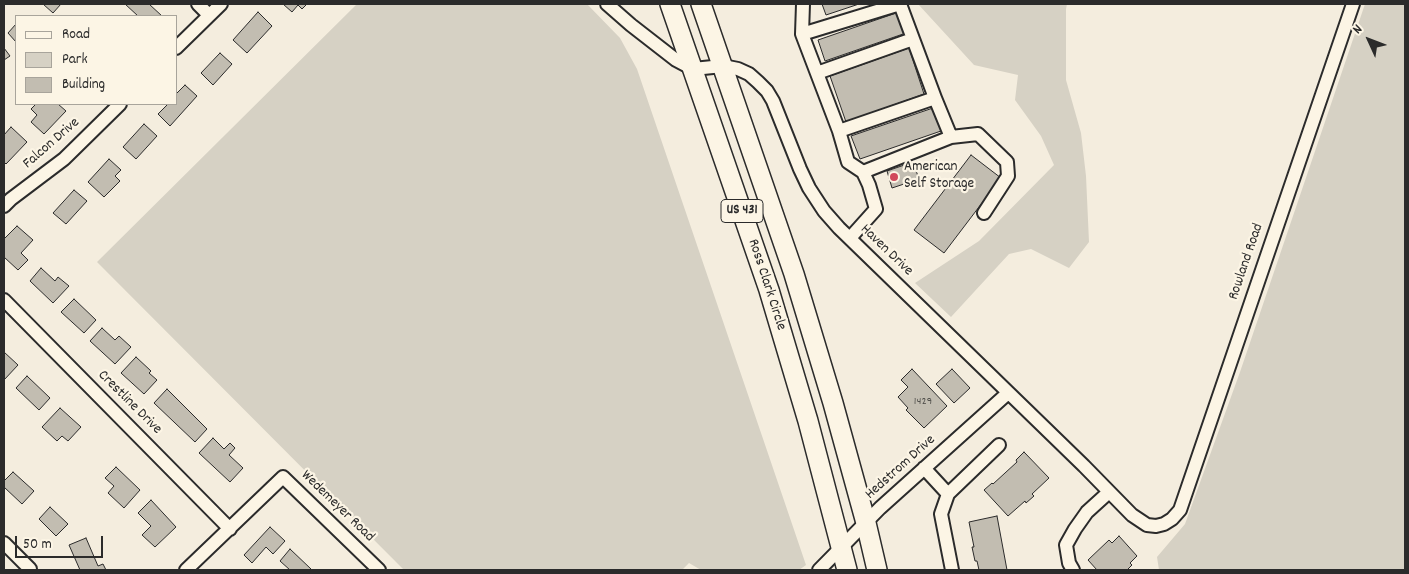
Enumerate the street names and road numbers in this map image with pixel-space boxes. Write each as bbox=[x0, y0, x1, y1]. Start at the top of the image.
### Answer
street label: Falcon Drive bbox=[20, 114, 84, 174]
road number: US 431 bbox=[721, 200, 763, 222]
street label: Haven Drive bbox=[856, 221, 916, 281]
street label: Rowland Road bbox=[1226, 221, 1268, 303]
street label: Ross Clark Circle bbox=[743, 237, 789, 333]
street label: Crestline Drive bbox=[93, 367, 165, 439]
street label: Hedstrom Drive bbox=[862, 432, 940, 504]
street label: Wedemeyer Road bbox=[296, 467, 378, 547]

